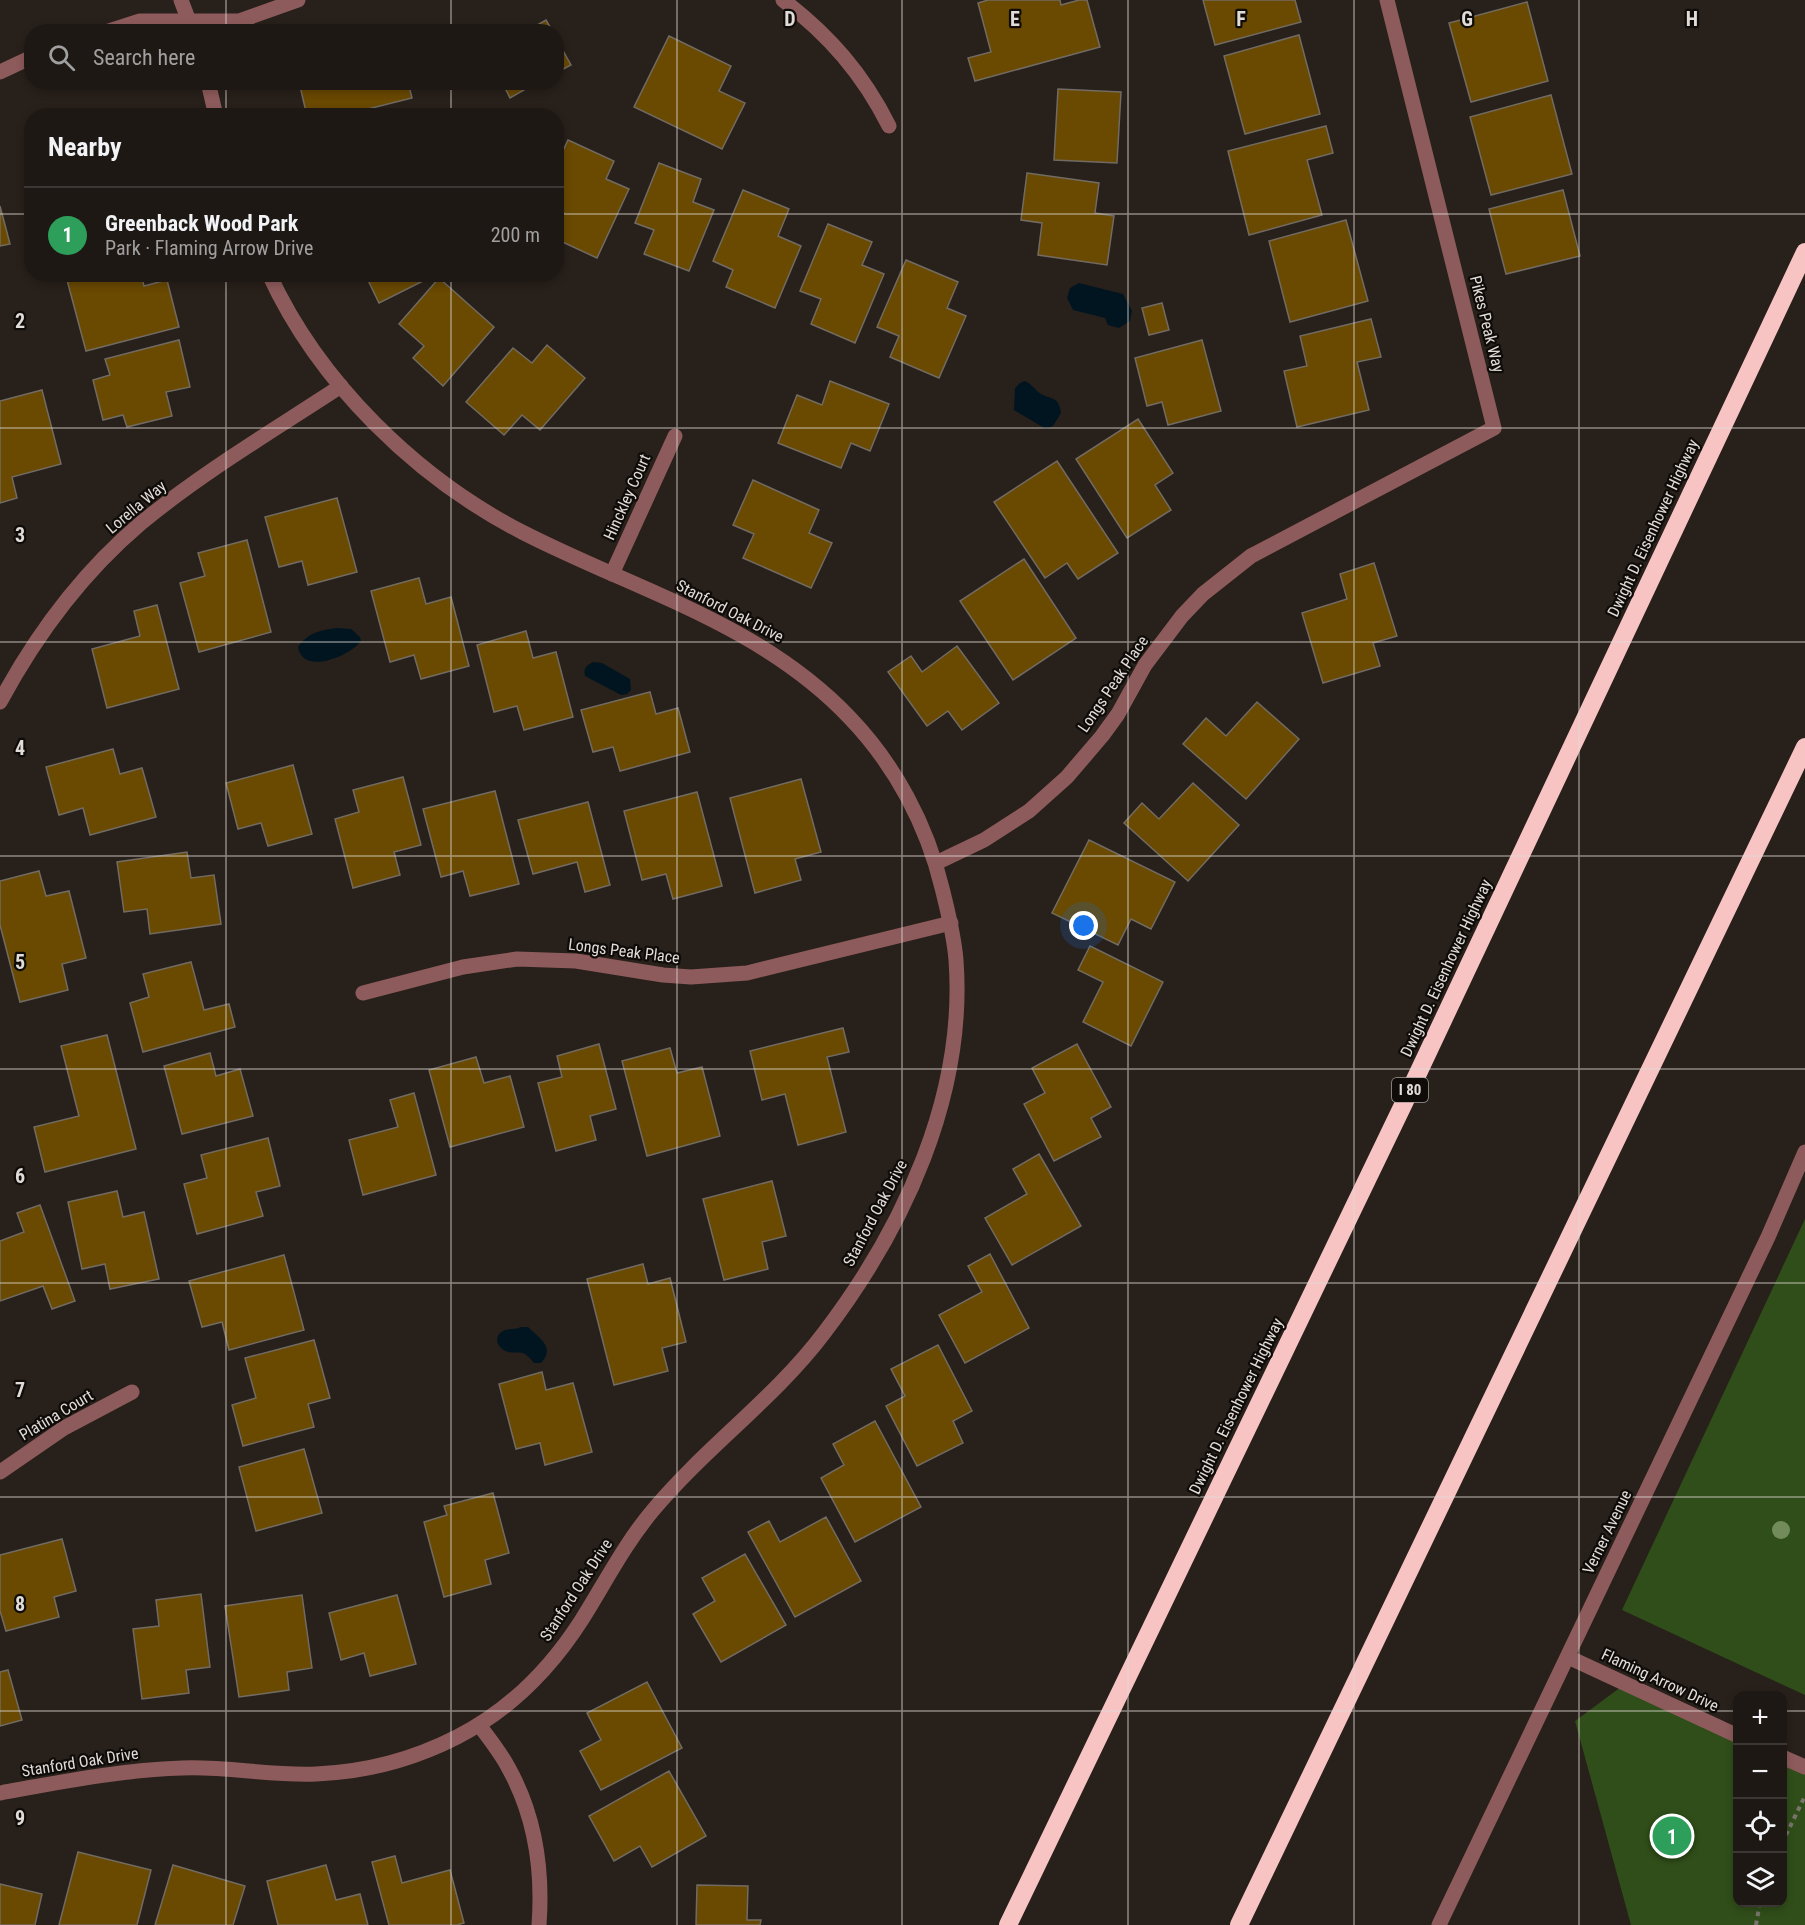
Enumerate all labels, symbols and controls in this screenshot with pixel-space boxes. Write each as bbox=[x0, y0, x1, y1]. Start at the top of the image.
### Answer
text: D bbox=[784, 7, 796, 31]
text: E bbox=[1010, 7, 1020, 31]
text: F bbox=[1236, 7, 1246, 31]
text: G bbox=[1461, 7, 1473, 31]
text: H bbox=[1686, 7, 1698, 31]
search box bbox=[24, 24, 564, 90]
icon: search bbox=[45, 41, 78, 74]
text: Search here bbox=[93, 45, 195, 70]
text: Nearby bbox=[48, 132, 122, 162]
text: Greenback Wood Park bbox=[105, 211, 298, 236]
text: 1 bbox=[62, 223, 73, 247]
text: 200 m bbox=[491, 223, 540, 247]
text: Park · Flaming Arrow Drive bbox=[105, 236, 313, 260]
street label: Pikes Peak Way bbox=[1466, 274, 1508, 375]
text: 2 bbox=[15, 309, 25, 333]
street label: Dwight D. Eisenhower Highway bbox=[1603, 436, 1703, 620]
street label: Hinckley Court bbox=[600, 451, 655, 543]
street label: Lorella Way bbox=[102, 476, 170, 538]
text: 3 bbox=[15, 523, 25, 547]
street label: Stanford Oak Drive bbox=[673, 576, 787, 646]
street label: Longs Peak Place bbox=[1074, 632, 1152, 736]
text: 4 bbox=[15, 736, 25, 760]
street label: Dwight D. Eisenhower Highway bbox=[1396, 876, 1496, 1060]
your location bbox=[1069, 911, 1098, 940]
street label: Longs Peak Place bbox=[567, 935, 681, 967]
text: 5 bbox=[15, 950, 25, 974]
road number: I 80 bbox=[1392, 1078, 1428, 1102]
street label: Stanford Oak Drive bbox=[839, 1156, 911, 1270]
text: 6 bbox=[15, 1164, 25, 1188]
street label: Dwight D. Eisenhower Highway bbox=[1185, 1315, 1287, 1497]
text: 7 bbox=[15, 1378, 25, 1402]
street label: Platina Court bbox=[16, 1385, 96, 1444]
street label: Verner Avenue bbox=[1579, 1487, 1635, 1577]
street label: Stanford Oak Drive bbox=[536, 1535, 616, 1645]
text: 8 bbox=[15, 1592, 25, 1616]
street label: Flaming Arrow Drive bbox=[1598, 1645, 1722, 1715]
map controls bbox=[1733, 1691, 1787, 1907]
button: + bbox=[1733, 1691, 1787, 1745]
street label: Stanford Oak Drive bbox=[20, 1743, 140, 1781]
button: − bbox=[1733, 1745, 1787, 1799]
button: locate bbox=[1733, 1799, 1787, 1853]
text: 9 bbox=[15, 1806, 25, 1830]
pin: 1 bbox=[1652, 1814, 1692, 1858]
button: layers bbox=[1733, 1853, 1787, 1907]

